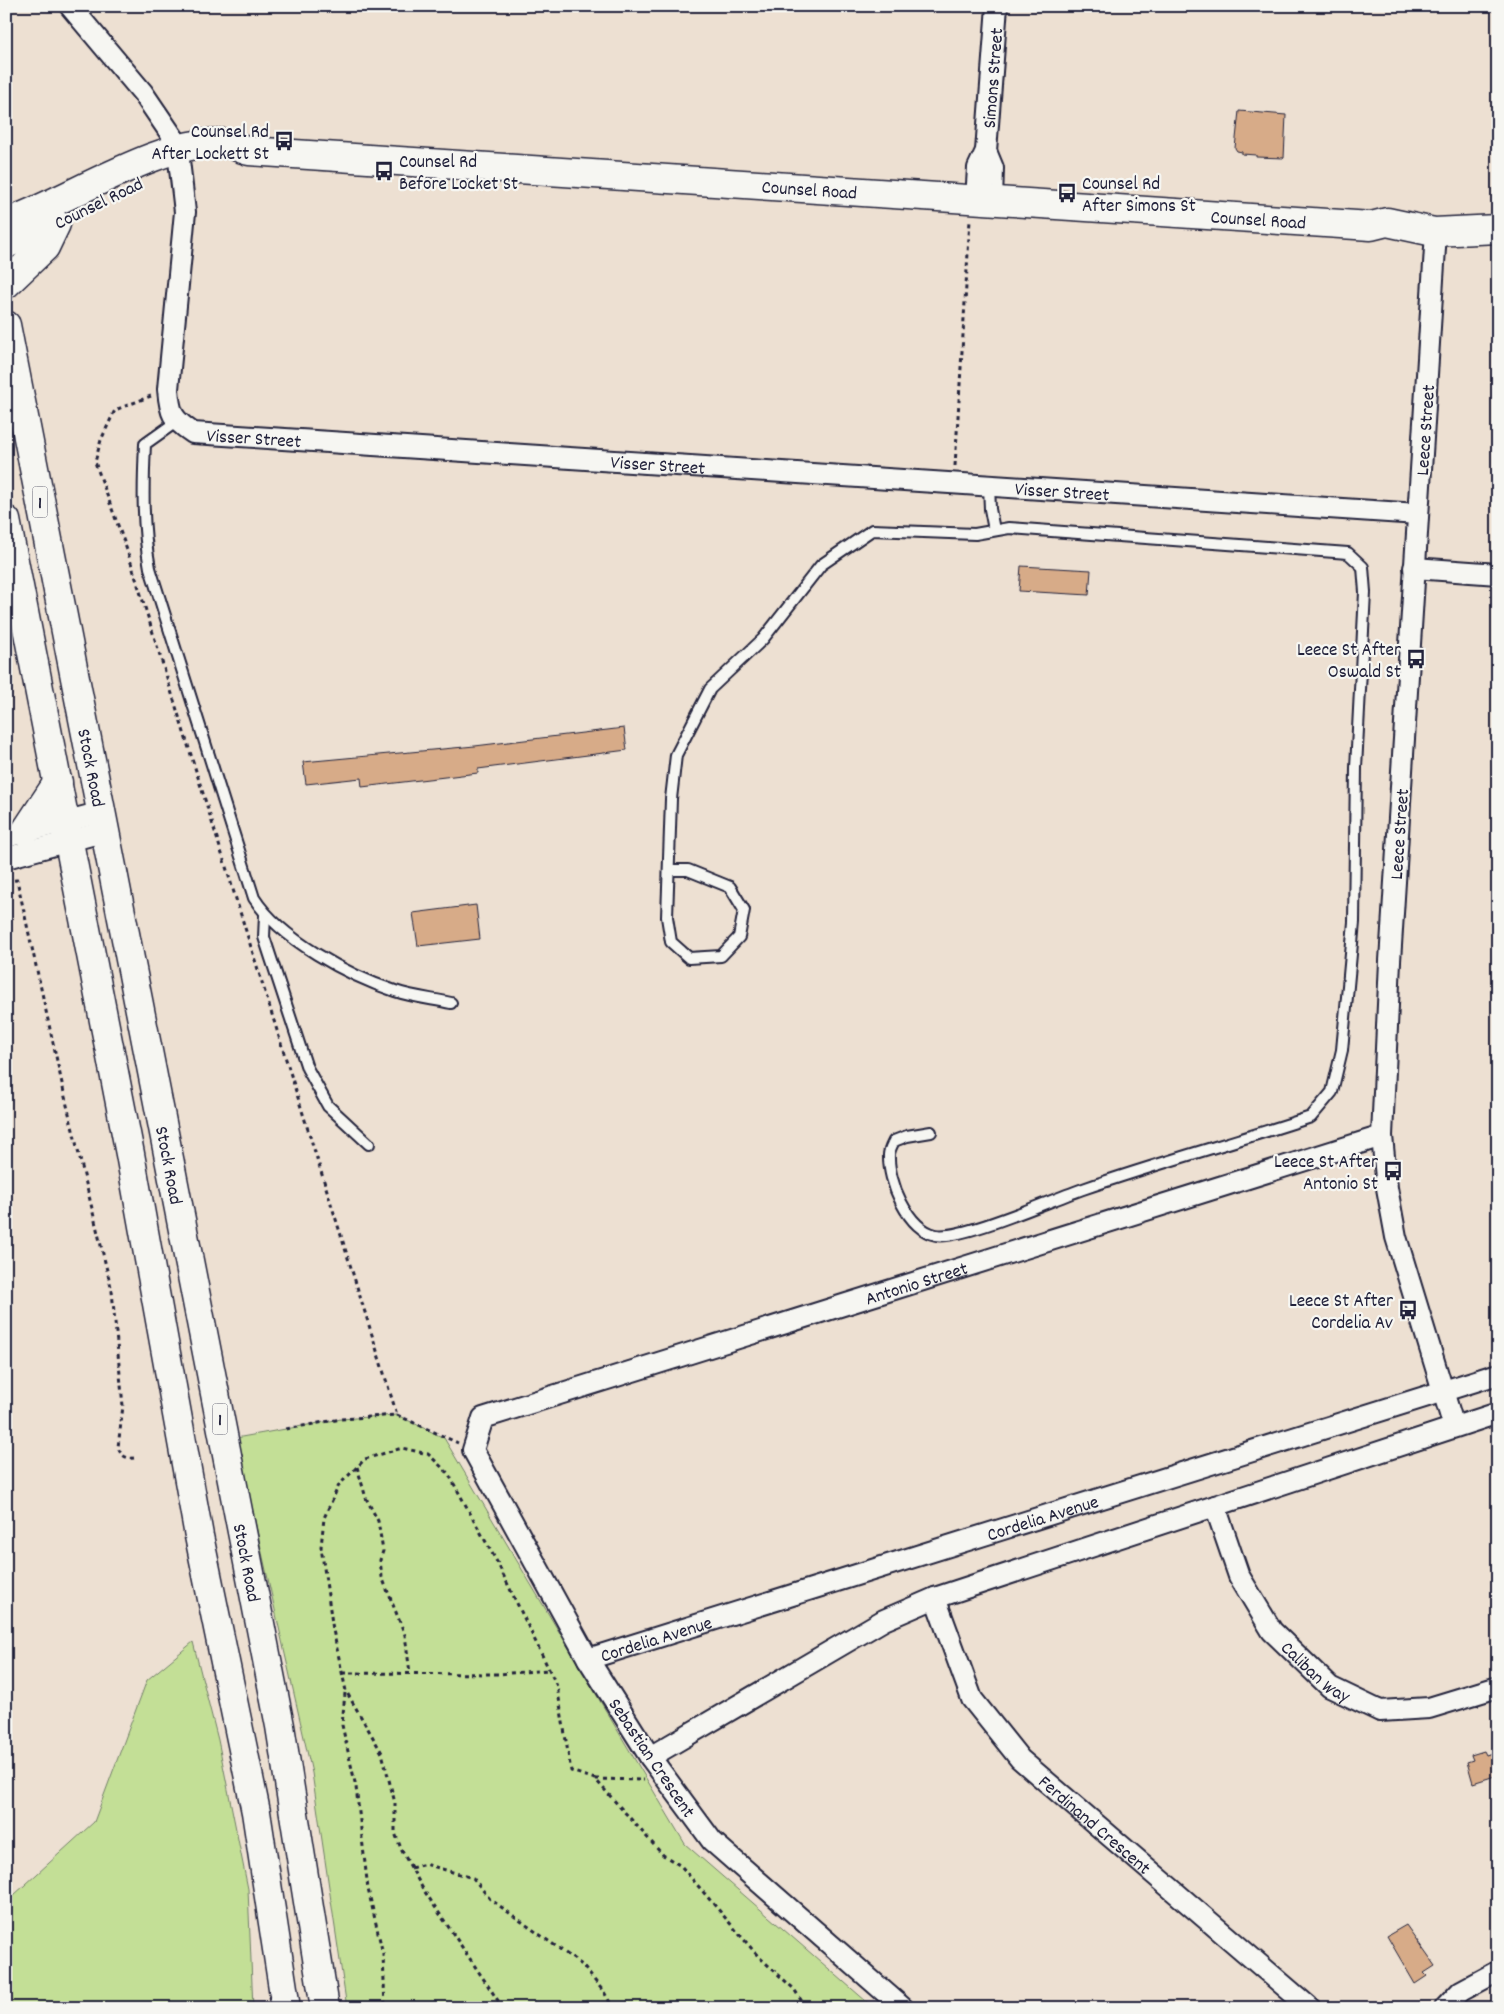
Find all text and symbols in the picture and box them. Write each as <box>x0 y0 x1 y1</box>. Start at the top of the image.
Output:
street label: Simons Street <box>978 27 1012 130</box>
place label: Counsel Rd After Lockett St <box>151 120 269 169</box>
bus stop icon: Counsel Rd After Lockett St <box>273 130 295 152</box>
place label: Counsel Rd Before Locket St <box>399 150 518 199</box>
bus stop icon: Counsel Rd Before Locket St <box>373 160 395 182</box>
street label: Counsel Road <box>51 172 148 238</box>
place label: Counsel Rd After Simons St <box>1082 172 1196 221</box>
street label: Counsel Road <box>761 175 858 209</box>
bus stop icon: Counsel Rd After Simons St <box>1056 182 1078 204</box>
street label: Counsel Road <box>1210 205 1307 239</box>
street label: Leece Street <box>1411 384 1444 477</box>
street label: Visser Street <box>206 424 302 457</box>
street label: Visser Street <box>610 451 706 484</box>
street label: Visser Street <box>1014 477 1110 511</box>
road number: 1 <box>32 487 48 518</box>
place label: Leece St After Oswald St <box>1297 638 1401 687</box>
bus stop icon: Leece St After Oswald St <box>1405 648 1427 670</box>
street label: Stock Road <box>68 727 110 810</box>
street label: Leece Street <box>1385 788 1418 881</box>
street label: Stock Road <box>146 1124 188 1207</box>
place label: Leece St After Antonio St <box>1274 1150 1378 1199</box>
bus stop icon: Leece St After Antonio St <box>1382 1160 1404 1182</box>
street label: Antonio Street <box>862 1257 972 1314</box>
place label: Leece St After Cordelia Av <box>1289 1289 1393 1338</box>
bus stop icon: Leece St After Cordelia Av <box>1397 1299 1419 1321</box>
road number: 1 <box>212 1404 228 1435</box>
street label: Cordelia Avenue <box>984 1490 1102 1550</box>
street label: Stock Road <box>224 1522 265 1605</box>
street label: Cordelia Avenue <box>598 1611 716 1671</box>
street label: Caliban Way <box>1273 1636 1354 1712</box>
street label: Sebastian Crescent <box>600 1694 700 1824</box>
street label: Ferdinand Crescent <box>1031 1770 1155 1883</box>

